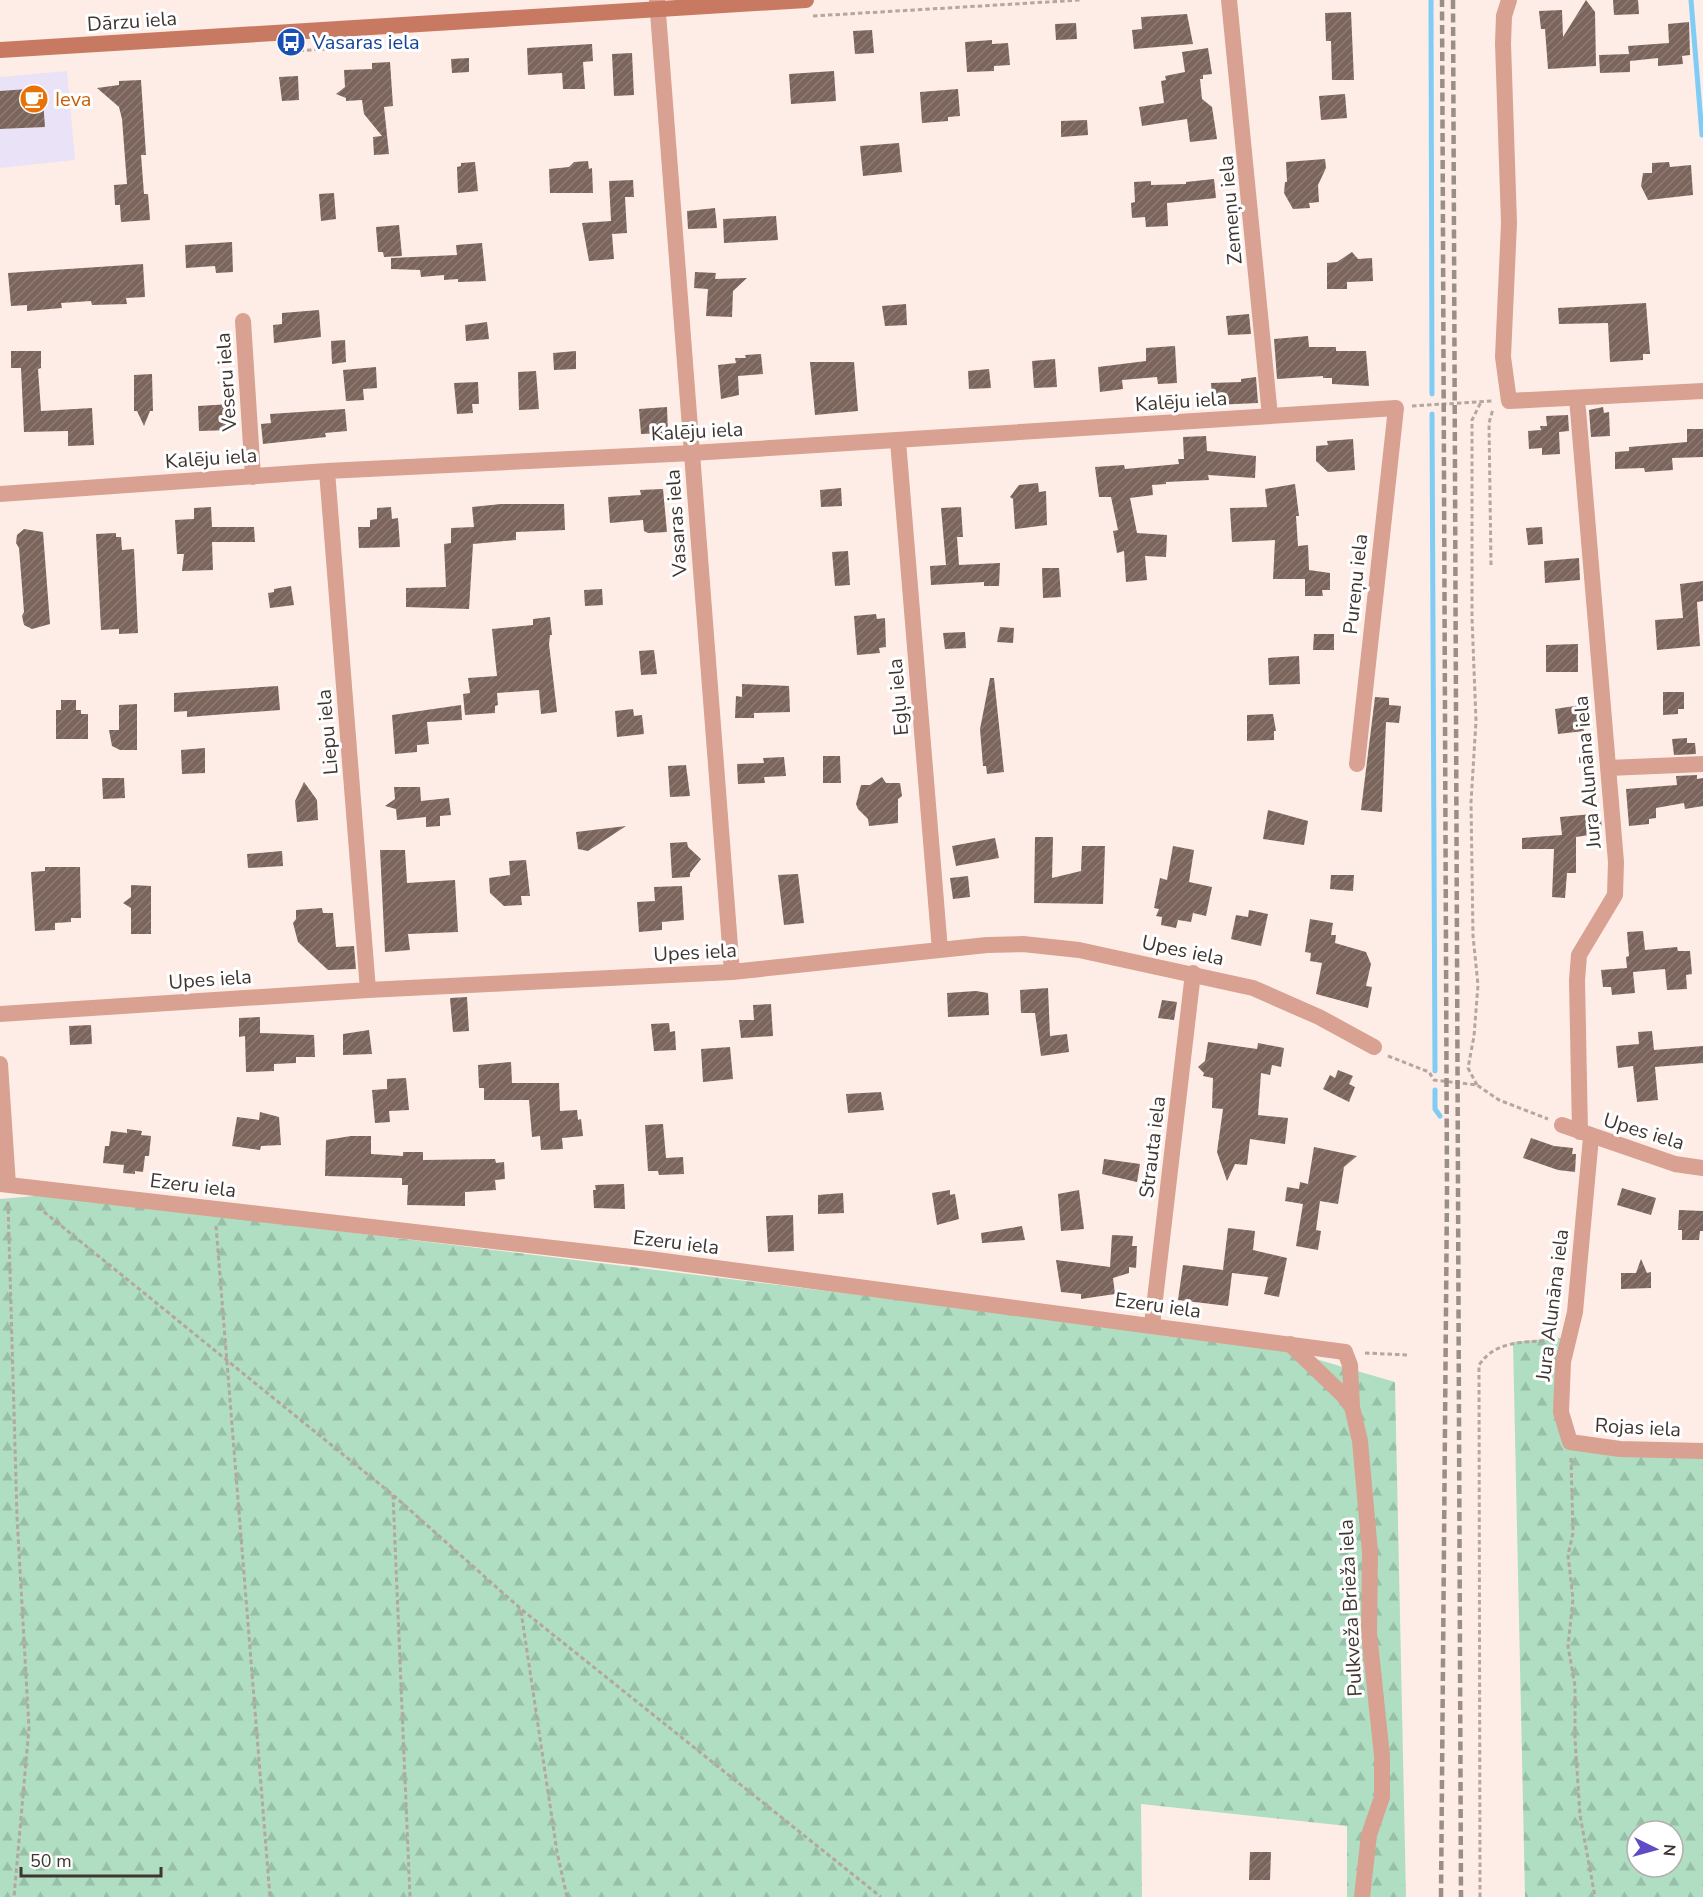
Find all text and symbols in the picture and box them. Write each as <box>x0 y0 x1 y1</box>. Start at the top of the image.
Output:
street label: Dārzu iela <box>86 5 178 38</box>
bus stop icon: Vasaras iela <box>275 26 307 58</box>
place label: Vasaras iela <box>311 29 420 56</box>
cafe icon: Ieva <box>18 83 50 115</box>
place label: Ieva <box>55 86 91 113</box>
street label: Zemeņu iela <box>1212 154 1249 266</box>
street label: Veseru iela <box>210 332 243 433</box>
street label: Kalēju iela <box>1134 385 1228 418</box>
street label: Kalēju iela <box>650 416 744 447</box>
street label: Kalēju iela <box>164 442 258 475</box>
street label: Vasaras iela <box>659 468 694 579</box>
street label: Pureņu iela <box>1337 532 1374 636</box>
street label: Egļu iela <box>882 657 915 737</box>
street label: Liepu iela <box>310 688 345 776</box>
street label: Jura Alunāna iela <box>1567 695 1608 850</box>
street label: Upes iela <box>1139 929 1227 972</box>
street label: Upes iela <box>653 937 737 968</box>
street label: Upes iela <box>167 963 253 996</box>
street label: Strauta iela <box>1133 1094 1172 1200</box>
street label: Upes iela <box>1600 1106 1688 1157</box>
street label: Ezeru iela <box>148 1167 238 1204</box>
street label: Ezeru iela <box>631 1224 721 1261</box>
street label: Jura Alunāna iela <box>1530 1227 1575 1384</box>
street label: Ezeru iela <box>1113 1286 1203 1325</box>
street label: Rojas iela <box>1594 1412 1682 1443</box>
street label: Pulkveža Brieža iela <box>1332 1519 1369 1697</box>
north arrow <box>1625 1819 1685 1879</box>
scale bar <box>21 1840 160 1878</box>
text: N <box>1657 1843 1680 1857</box>
text: 50 m <box>30 1849 72 1873</box>

